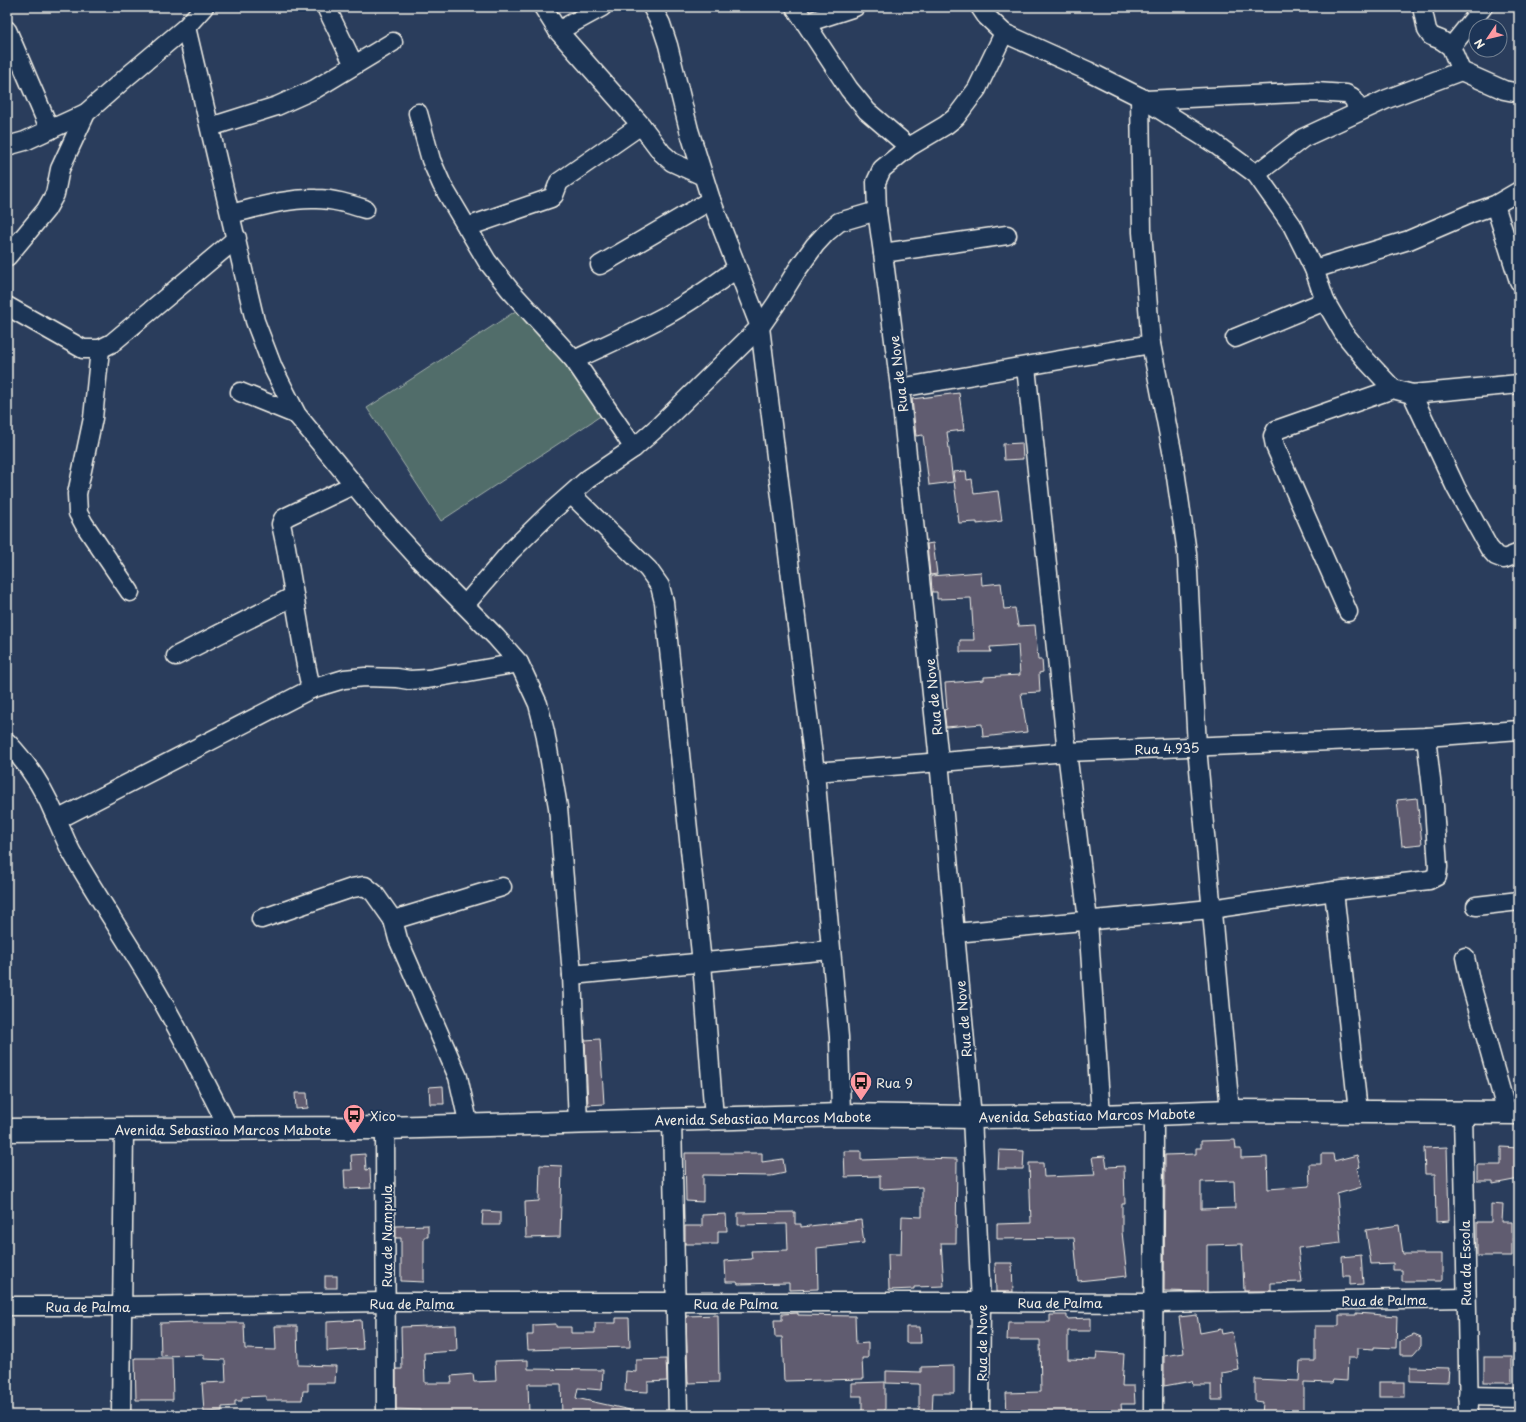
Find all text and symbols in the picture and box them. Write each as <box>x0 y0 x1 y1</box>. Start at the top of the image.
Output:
north arrow <box>1468 18 1508 58</box>
text: N <box>1470 35 1489 52</box>
street label: Rua de Nove <box>884 334 912 413</box>
street label: Rua de Nove <box>919 657 946 736</box>
street label: Rua 4.935 <box>1134 737 1200 759</box>
street label: Rua de Nove <box>950 980 976 1058</box>
bus stop icon: Rua 9 <box>848 1069 874 1102</box>
place label: Rua 9 <box>876 1073 913 1092</box>
bus stop icon: Xico <box>341 1102 367 1135</box>
street label: Avenida Sebastiao Marcos Mabote <box>979 1104 1196 1126</box>
place label: Xico <box>370 1106 396 1125</box>
street label: Avenida Sebastiao Marcos Mabote <box>655 1107 872 1129</box>
street label: Avenida Sebastiao Marcos Mabote <box>115 1120 331 1139</box>
street label: Rua de Nampula <box>377 1184 396 1288</box>
street label: Rua da Escola <box>1455 1219 1475 1306</box>
street label: Rua de Palma <box>1341 1290 1427 1310</box>
street label: Rua de Palma <box>1017 1293 1103 1312</box>
street label: Rua de Palma <box>369 1294 455 1313</box>
street label: Rua de Palma <box>693 1294 779 1313</box>
street label: Rua de Palma <box>45 1297 131 1316</box>
street label: Rua de Nove <box>972 1304 991 1381</box>

